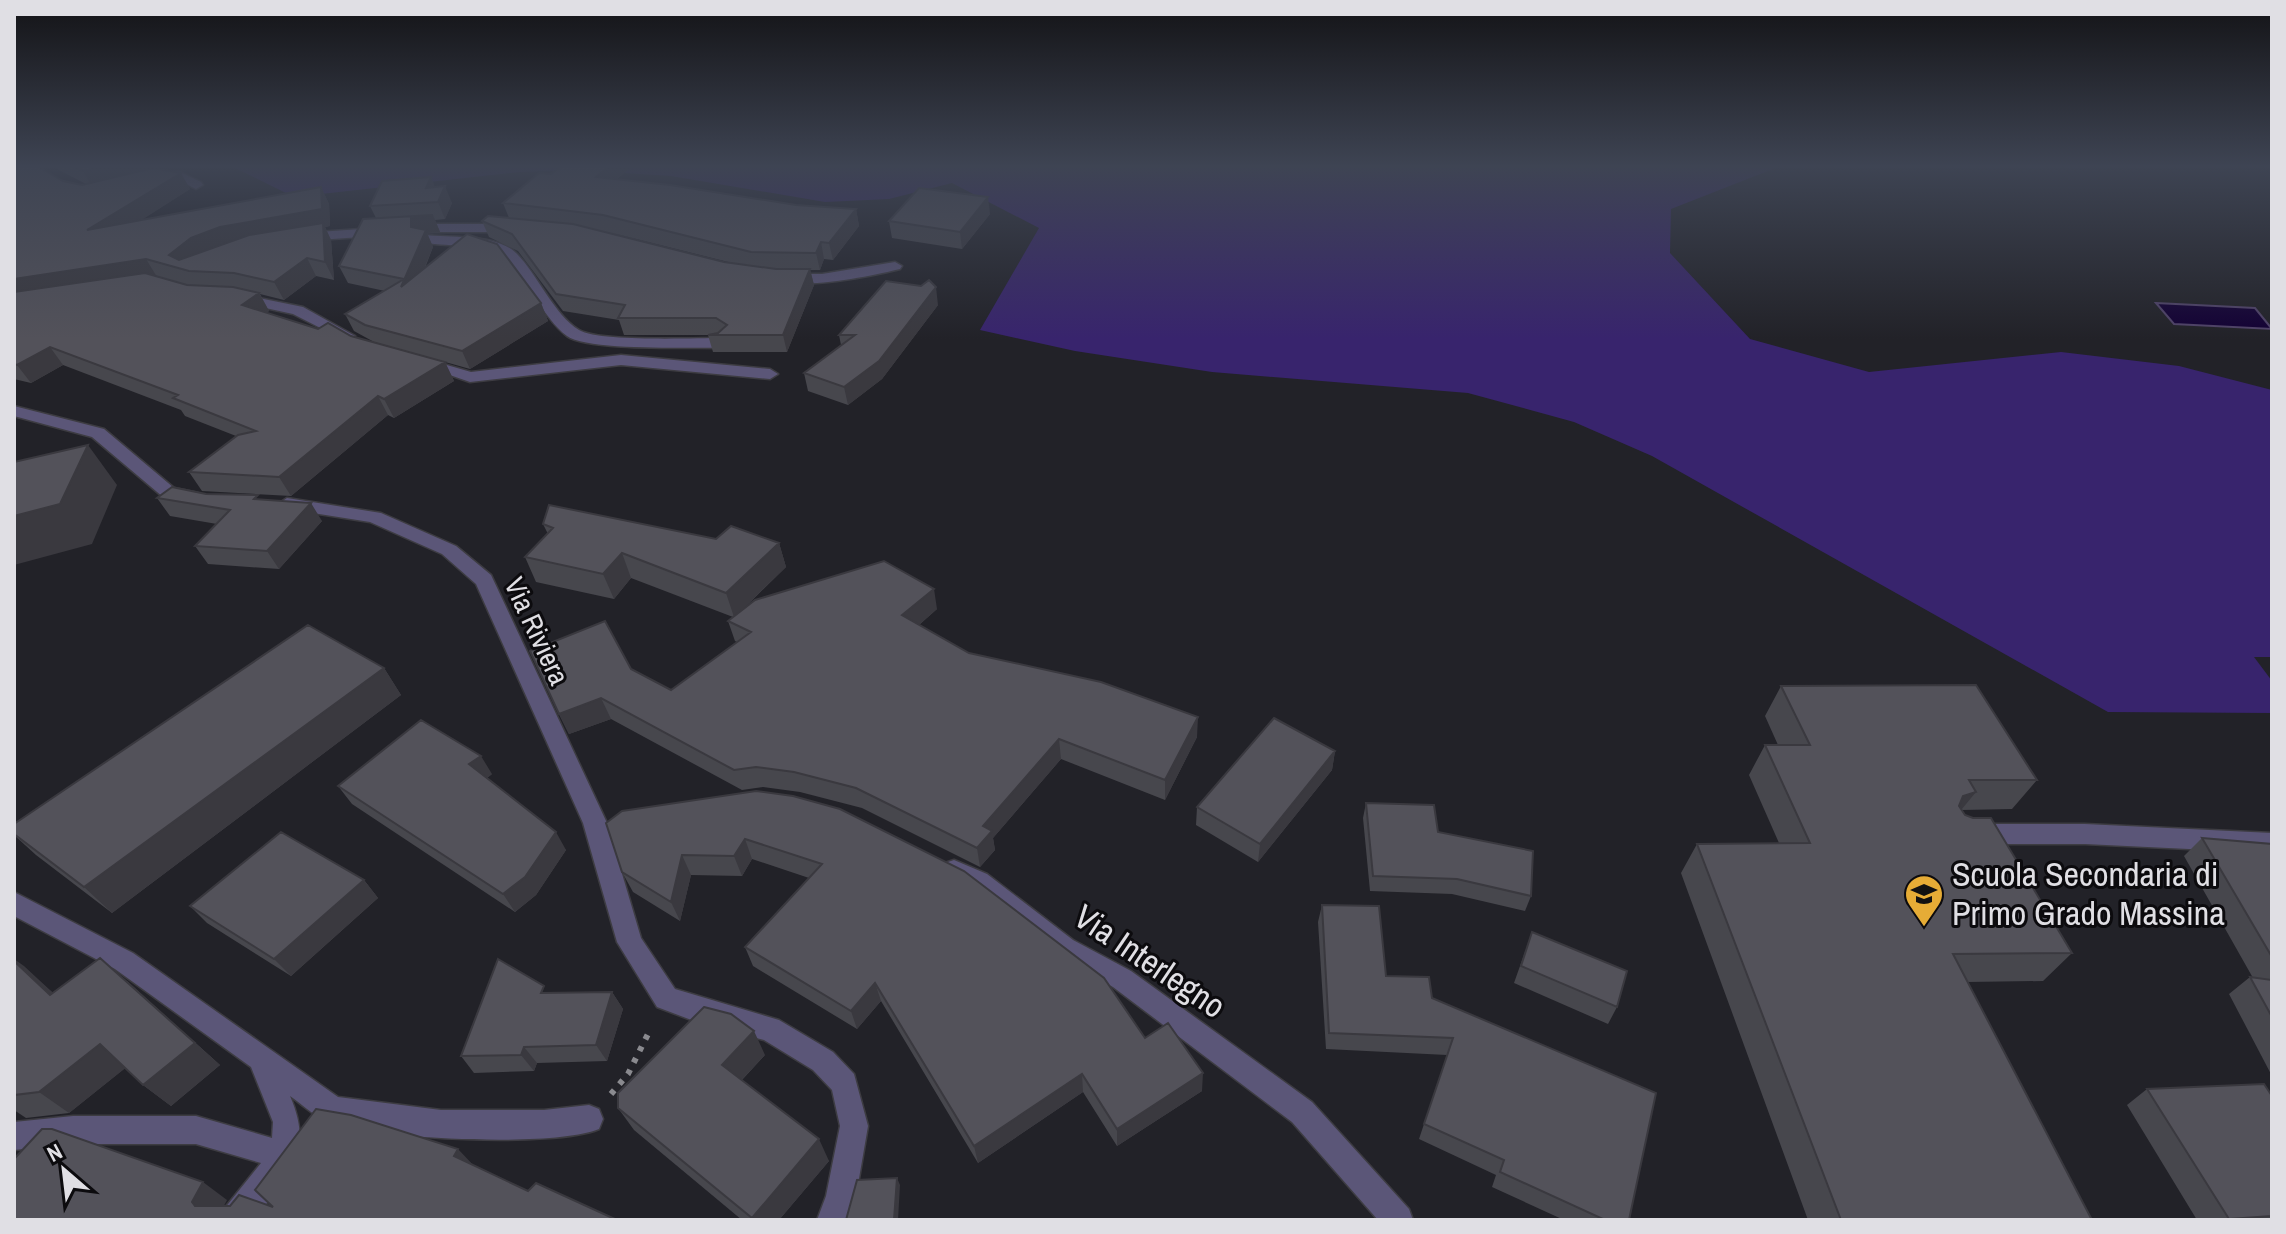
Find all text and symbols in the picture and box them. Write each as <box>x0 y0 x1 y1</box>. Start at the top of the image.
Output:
street label: Via Riviera <box>496 571 579 691</box>
place label: Scuola Secondaria di Primo Grado Massina <box>1952 851 2225 936</box>
school or university icon: Scuola Secondaria di Primo Grado Massina <box>1903 873 1945 928</box>
street label: Via Interlegno <box>1065 894 1235 1028</box>
north arrow <box>24 1130 104 1210</box>
text: N <box>42 1136 67 1169</box>

